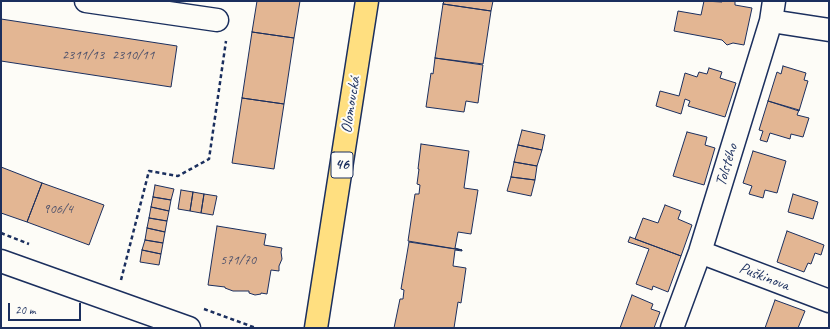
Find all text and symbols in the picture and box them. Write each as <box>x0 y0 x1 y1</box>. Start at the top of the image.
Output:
house number: 2311/13 <box>62 47 104 63</box>
house number: 2310/11 <box>112 47 154 63</box>
street label: Olomoucká <box>337 75 365 135</box>
street label: Tolstého <box>711 142 743 188</box>
road number: 46 <box>331 152 353 178</box>
house number: 906/4 <box>43 201 73 217</box>
house number: 571/70 <box>220 252 256 268</box>
street label: Puškinova <box>736 259 792 295</box>
scale bar <box>10 295 83 321</box>
text: 20 m <box>15 302 35 318</box>

